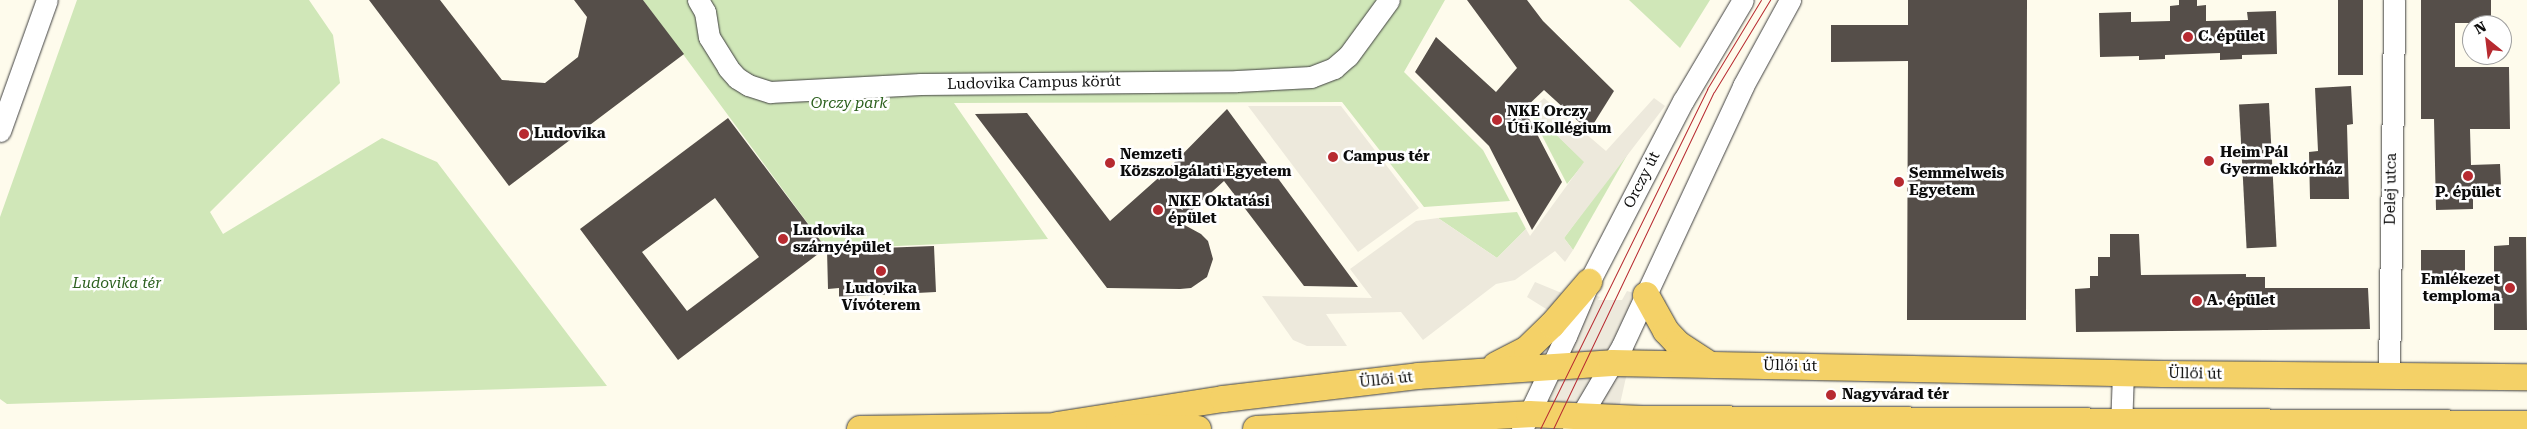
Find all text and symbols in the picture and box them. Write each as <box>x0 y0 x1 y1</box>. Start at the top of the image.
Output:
north arrow <box>2462 15 2512 65</box>
text: N <box>2472 18 2489 37</box>
place label: C. épület <box>2198 28 2265 46</box>
marker: C. épület <box>2182 31 2194 43</box>
street label: Ludovika Campus körút <box>947 72 1121 94</box>
park label: Orczy park <box>811 95 887 113</box>
place label: NKE Orczy Úti Kollégium <box>1507 102 1611 137</box>
marker: NKE Orczy Úti Kollégium <box>1491 114 1503 126</box>
place label: Ludovika <box>534 125 606 143</box>
marker: Ludovika <box>518 128 530 140</box>
place label: Heim Pál Gyermekkórház <box>2220 143 2342 178</box>
place label: Nemzeti Közszolgálati Egyetem <box>1120 145 1291 180</box>
place label: Campus tér <box>1343 148 1430 166</box>
street label: Orczy út <box>1620 149 1664 211</box>
marker: Campus tér <box>1327 151 1339 163</box>
street label: Delej utca <box>2381 153 2401 225</box>
marker: Heim Pál Gyermekkórház <box>2202 154 2216 168</box>
marker: Nemzeti Közszolgálati Egyetem <box>1104 157 1116 169</box>
place label: Semmelweis Egyetem <box>1909 164 2004 199</box>
marker: P. épület <box>2462 170 2474 182</box>
marker: Semmelweis Egyetem <box>1893 176 1905 188</box>
place label: P. épület <box>2435 184 2501 202</box>
place label: NKE Oktatási épület <box>1168 192 1270 227</box>
marker: NKE Oktatási épület <box>1152 204 1164 216</box>
place label: Ludovika szárnyépület <box>793 221 891 256</box>
marker: Ludovika szárnyépület <box>777 233 789 245</box>
marker: Ludovika Vívóterem <box>875 265 887 277</box>
place label: Emlékezet temploma <box>2421 270 2500 305</box>
park label: Ludovika tér <box>73 275 161 293</box>
place label: Ludovika Vívóterem <box>842 279 920 314</box>
marker: Emlékezet temploma <box>2504 282 2516 294</box>
place label: A. épület <box>2207 292 2275 310</box>
marker: A. épület <box>2191 295 2203 307</box>
street label: Üllői út <box>1763 357 1817 375</box>
street label: Üllői út <box>2168 365 2222 383</box>
street label: Üllői út <box>1358 368 1414 392</box>
place label: Nagyvárad tér <box>1842 386 1949 404</box>
marker: Nagyvárad tér <box>1824 388 1838 402</box>

